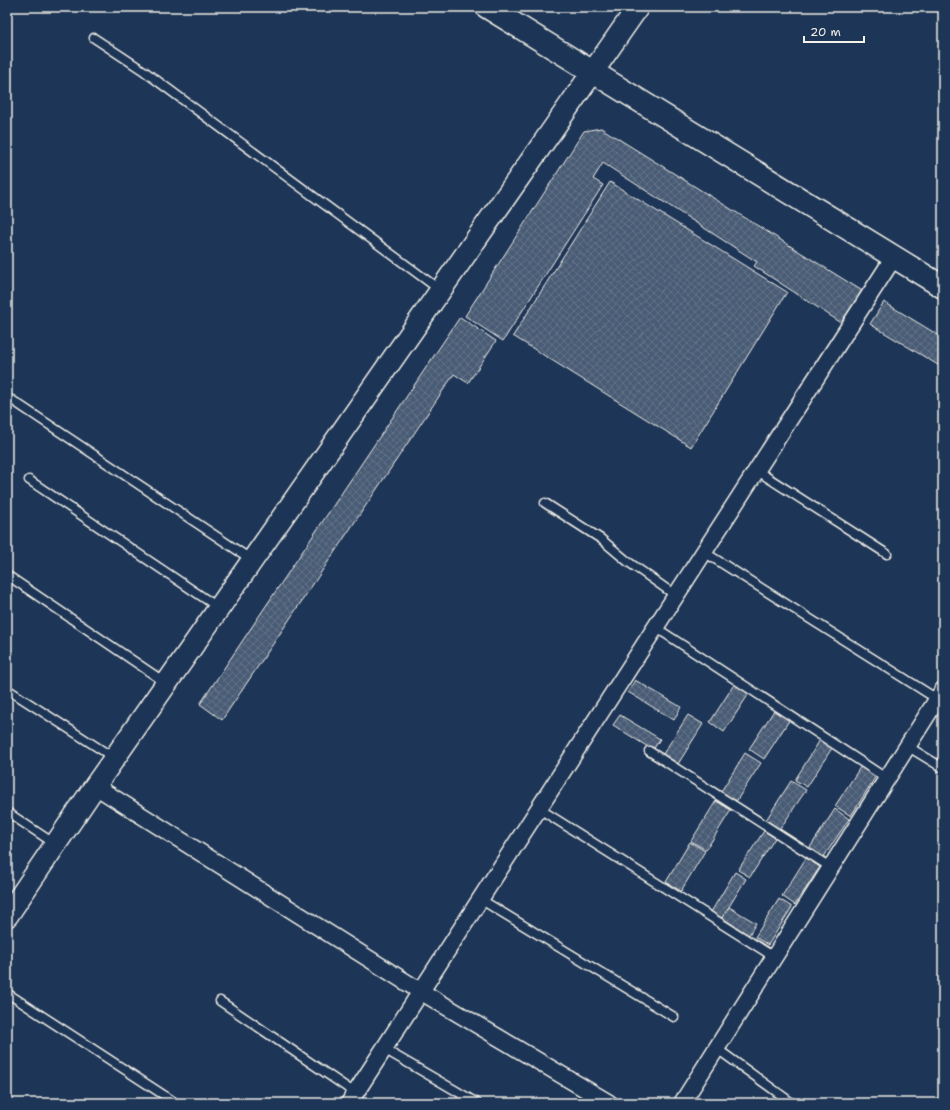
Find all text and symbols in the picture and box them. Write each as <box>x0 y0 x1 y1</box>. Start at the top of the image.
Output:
scale bar <box>804 18 864 44</box>
text: 20 m <box>810 24 841 40</box>

